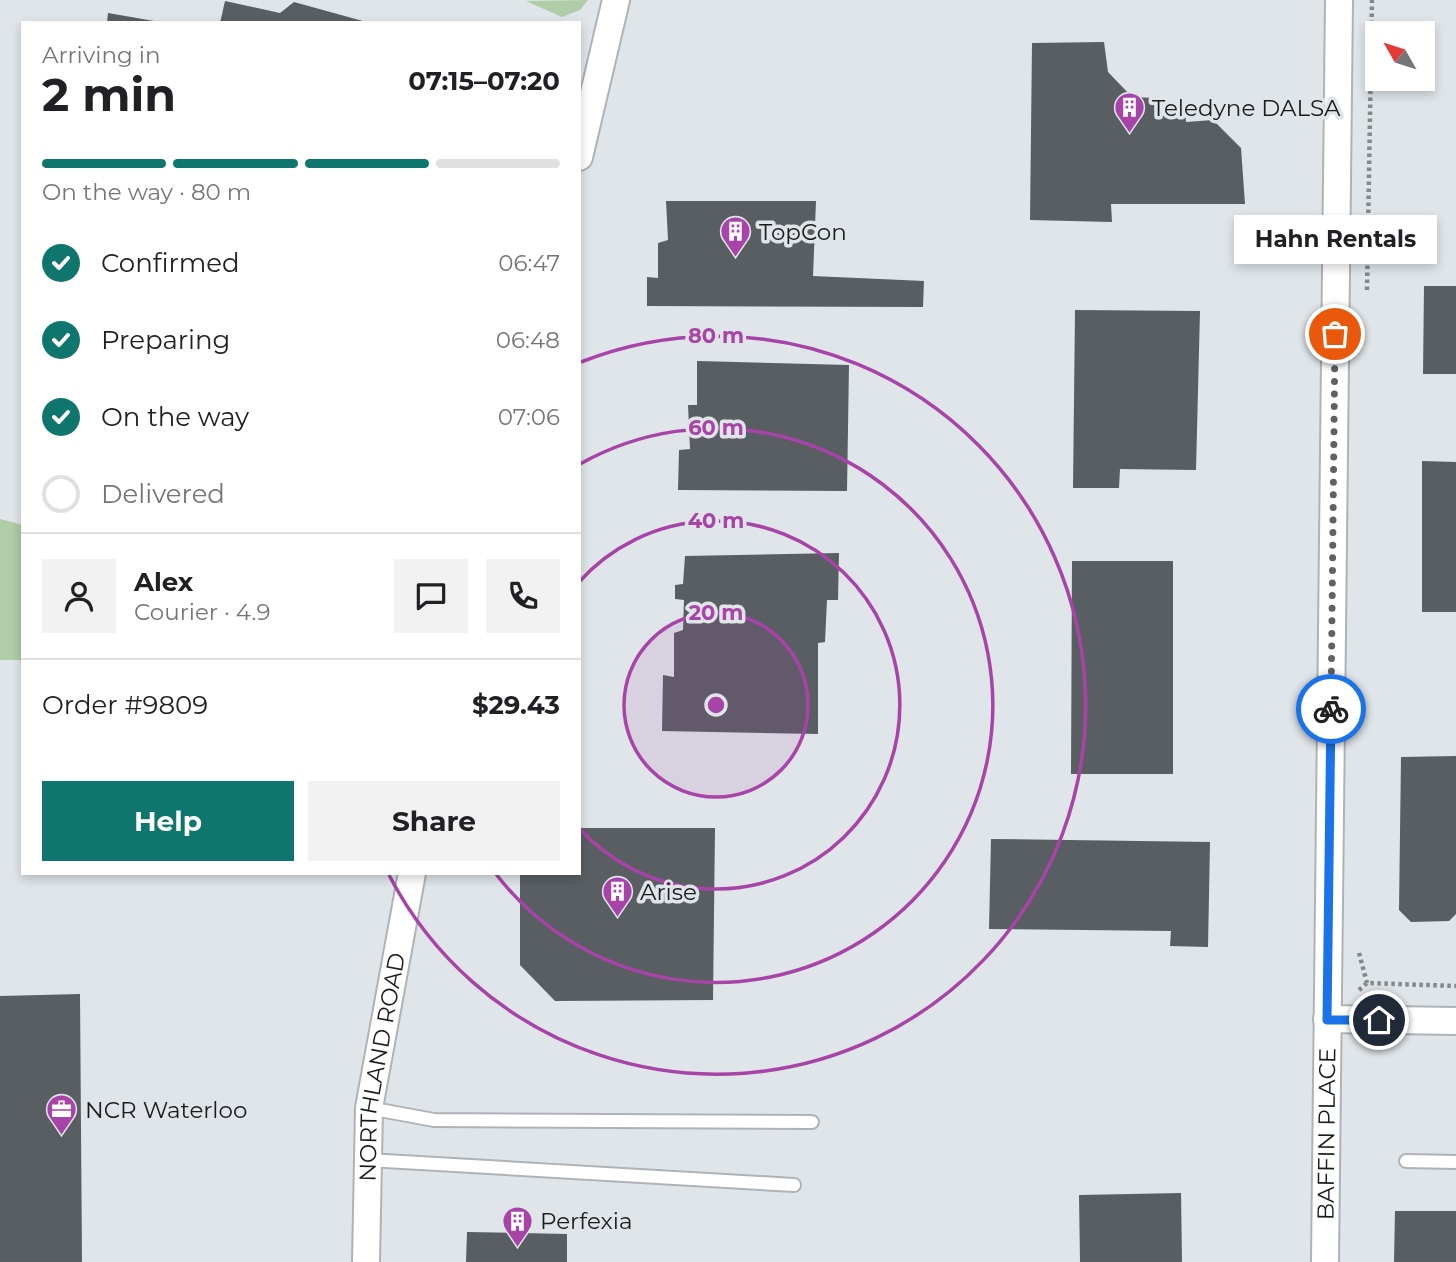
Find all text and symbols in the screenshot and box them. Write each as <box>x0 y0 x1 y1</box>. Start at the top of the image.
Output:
north arrow <box>1365 21 1435 91</box>
map controls <box>1365 21 1435 91</box>
text: Arriving in <box>42 41 161 69</box>
text: 07:15–07:20 <box>408 65 560 97</box>
text: 2 min <box>42 66 176 123</box>
building icon: Teledyne DALSA <box>1112 91 1146 135</box>
place label: Teledyne DALSA <box>1152 94 1341 122</box>
text: On the way · 80 m <box>42 178 251 206</box>
building icon: TopCon <box>719 215 753 259</box>
callout: Hahn Rentals <box>1234 215 1436 264</box>
place label: TopCon <box>759 218 847 246</box>
text: Hahn Rentals <box>1255 225 1416 253</box>
icon: check <box>42 244 80 282</box>
text: Confirmed <box>101 247 240 279</box>
text: 06:47 <box>498 249 560 277</box>
pin <box>1305 304 1365 364</box>
icon: bag <box>1316 315 1354 353</box>
icon: check <box>42 321 80 359</box>
text: 80 m <box>688 323 744 348</box>
text: Preparing <box>101 324 230 356</box>
text: 06:48 <box>496 326 560 354</box>
icon: check <box>42 398 80 436</box>
text: On the way <box>101 401 249 433</box>
text: 07:06 <box>498 403 560 431</box>
text: 60 m <box>688 415 744 440</box>
text: Delivered <box>101 478 225 510</box>
text: 40 m <box>688 508 744 533</box>
button: person <box>42 559 116 633</box>
button: chat <box>394 559 468 633</box>
button: phone <box>486 559 560 633</box>
text: Alex <box>134 566 193 598</box>
text: Courier · 4.9 <box>134 598 270 626</box>
text: 20 m <box>689 600 743 625</box>
courier <box>1296 674 1366 744</box>
text: Order #9809 <box>42 689 208 721</box>
text: $29.43 <box>472 689 560 721</box>
icon: bike <box>1312 690 1350 728</box>
centre of rings <box>704 693 728 717</box>
button: Help <box>42 781 294 861</box>
button: Share <box>308 781 560 861</box>
building icon: Arise <box>600 875 634 919</box>
place label: Arise <box>640 878 697 906</box>
street label: NORTHLAND ROAD <box>354 950 411 1182</box>
pin <box>1349 990 1409 1050</box>
icon: home <box>1360 1001 1398 1039</box>
street label: BAFFIN PLACE <box>1311 1048 1341 1220</box>
office icon: NCR Waterloo <box>45 1093 79 1137</box>
place label: NCR Waterloo <box>85 1096 247 1124</box>
building icon: Perfexia <box>500 1204 534 1248</box>
place label: Perfexia <box>540 1207 633 1235</box>

